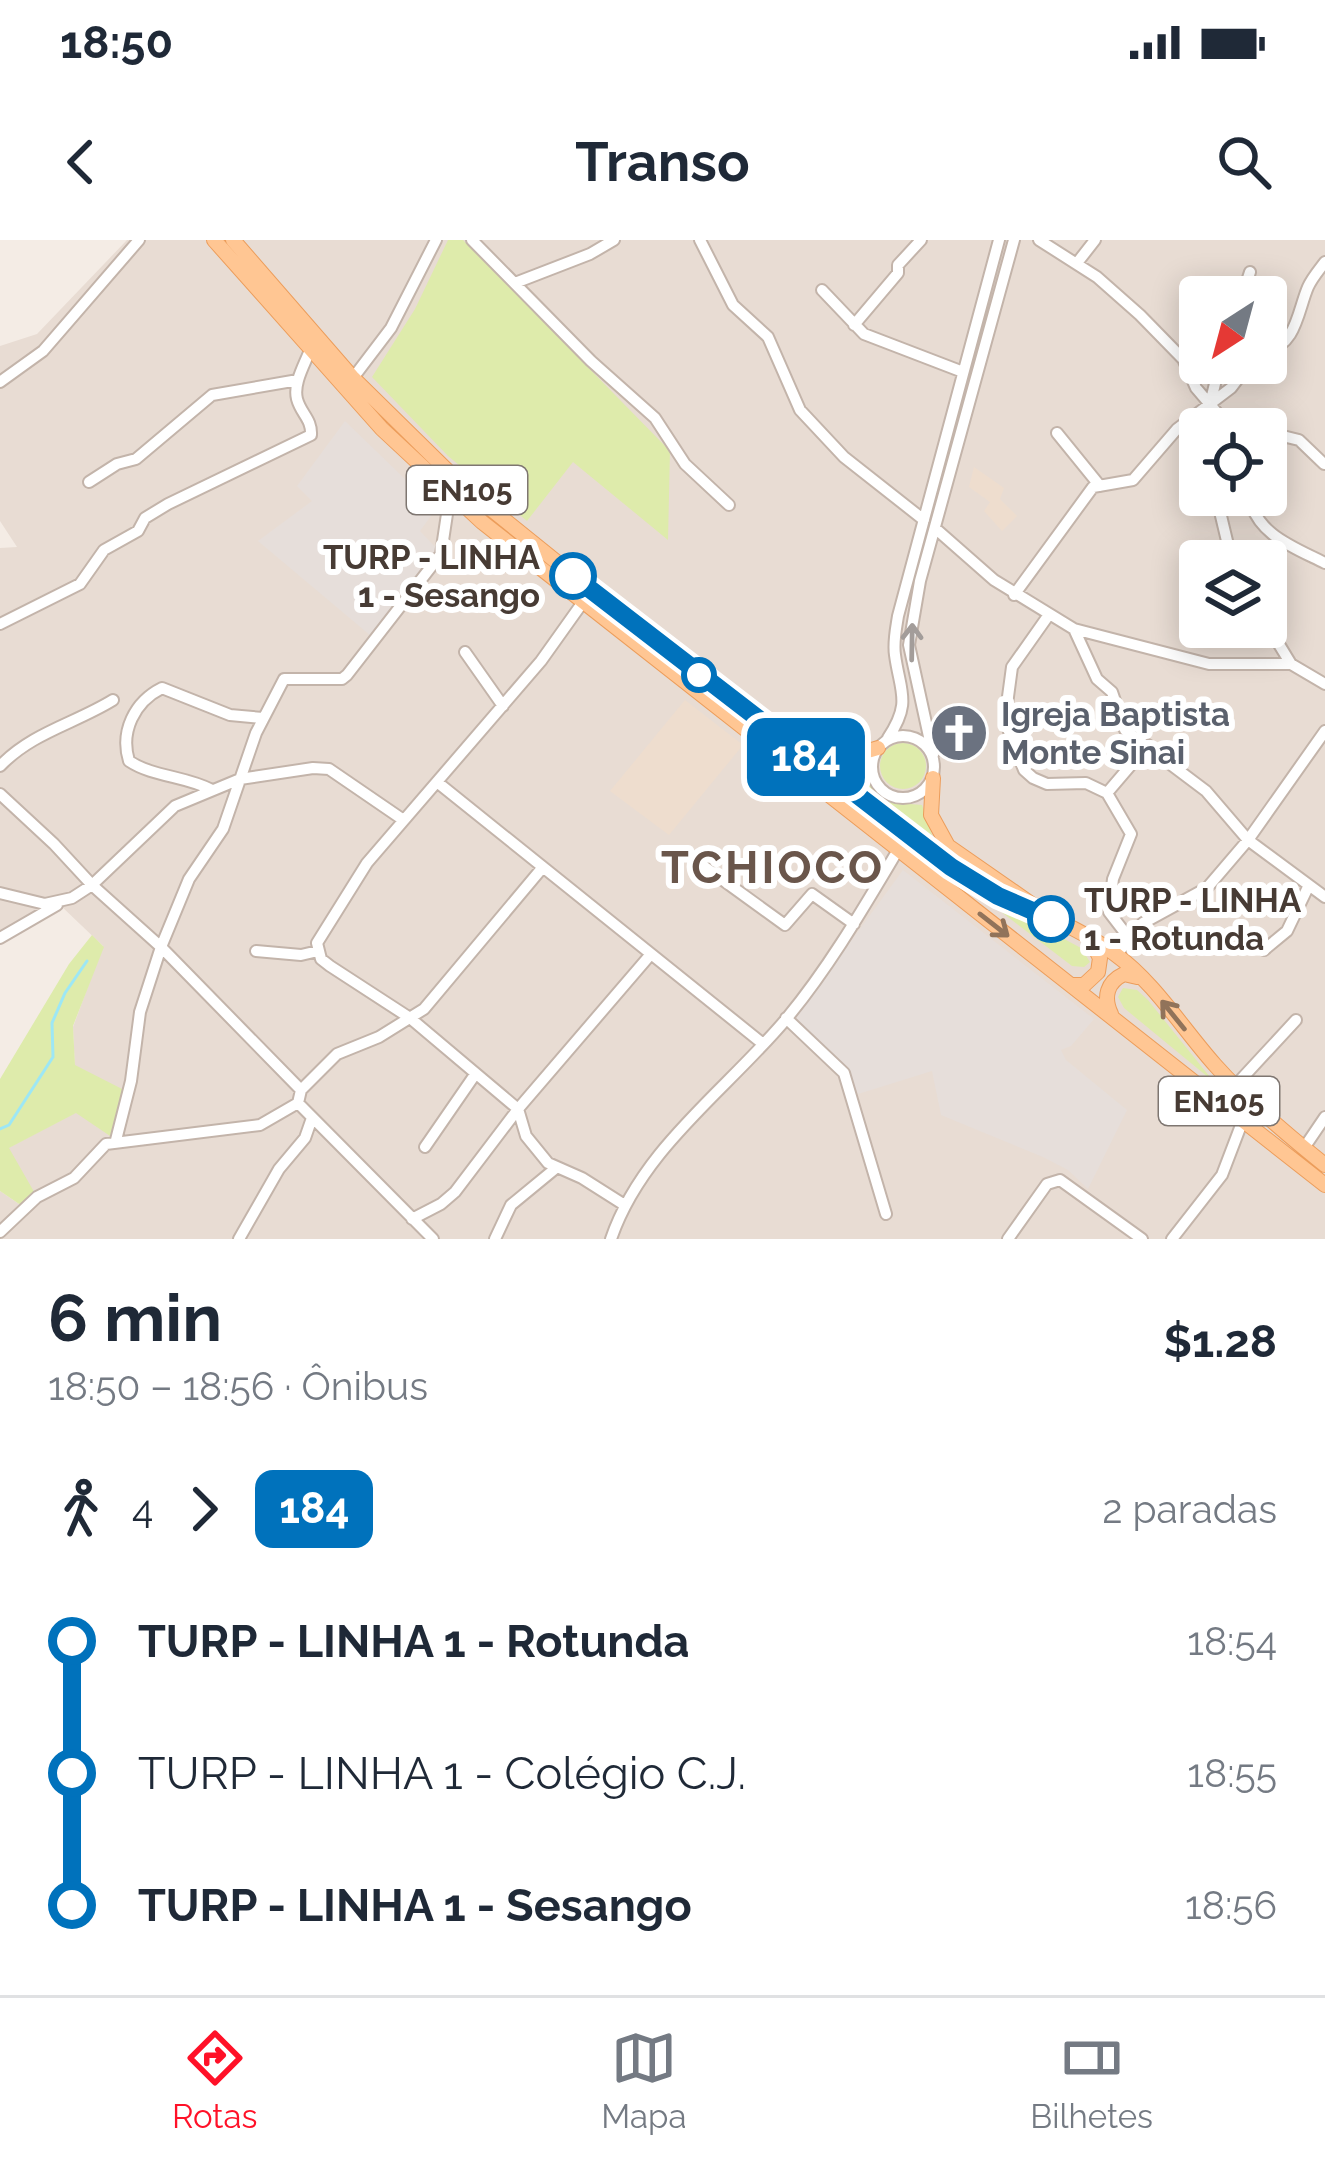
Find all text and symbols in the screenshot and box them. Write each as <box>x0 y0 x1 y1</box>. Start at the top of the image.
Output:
text: 18:50 <box>60 16 173 69</box>
icon: back <box>48 129 114 195</box>
icon: search <box>1211 129 1277 195</box>
text: Transo <box>575 130 750 194</box>
north arrow <box>1179 276 1287 384</box>
map controls <box>1179 276 1287 648</box>
button: locate <box>1179 408 1287 516</box>
road number: EN105 <box>407 466 527 514</box>
place label: TURP - LINHA 1 - Sesango <box>323 538 541 615</box>
button: layers <box>1179 540 1287 648</box>
marker: TURP - LINHA 1 - Sesango <box>551 554 595 598</box>
one-way arrow <box>901 623 924 662</box>
unlabelled marker <box>683 659 715 691</box>
place label: Igreja Baptista Monte Sinai <box>1001 695 1230 772</box>
church icon: Igreja Baptista Monte Sinai <box>928 702 990 764</box>
line badge: 184 <box>737 718 875 796</box>
text: 184 <box>771 732 841 781</box>
district label: TCHIOCO <box>661 841 885 894</box>
place label: TURP - LINHA 1 - Rotunda <box>1084 881 1302 958</box>
marker: TURP - LINHA 1 - Rotunda <box>1029 897 1073 941</box>
one-way arrow <box>977 911 1009 938</box>
one-way arrow <box>1160 1000 1188 1031</box>
road number: EN105 <box>1159 1077 1279 1125</box>
text: 6 min <box>48 1279 222 1356</box>
text: $1.28 <box>1164 1315 1277 1368</box>
text: 18:50 – 18:56 · Ônibus <box>48 1363 428 1409</box>
icon: walk <box>48 1476 114 1542</box>
icon: forward <box>171 1476 237 1542</box>
text: 184 <box>279 1484 349 1533</box>
text: 4 <box>132 1486 153 1532</box>
text: 2 paradas <box>1102 1486 1277 1532</box>
text: TURP - LINHA 1 - Rotunda <box>138 1615 689 1668</box>
text: 18:54 <box>1187 1618 1277 1664</box>
text: TURP - LINHA 1 - Colégio C.J. <box>138 1747 746 1800</box>
text: 18:55 <box>1187 1750 1277 1796</box>
text: TURP - LINHA 1 - Sesango <box>138 1879 692 1932</box>
text: 18:56 <box>1185 1882 1277 1928</box>
tab: Rotas <box>172 2025 257 2136</box>
tab: Mapa <box>601 2025 686 2136</box>
tab: Bilhetes <box>1030 2025 1153 2136</box>

